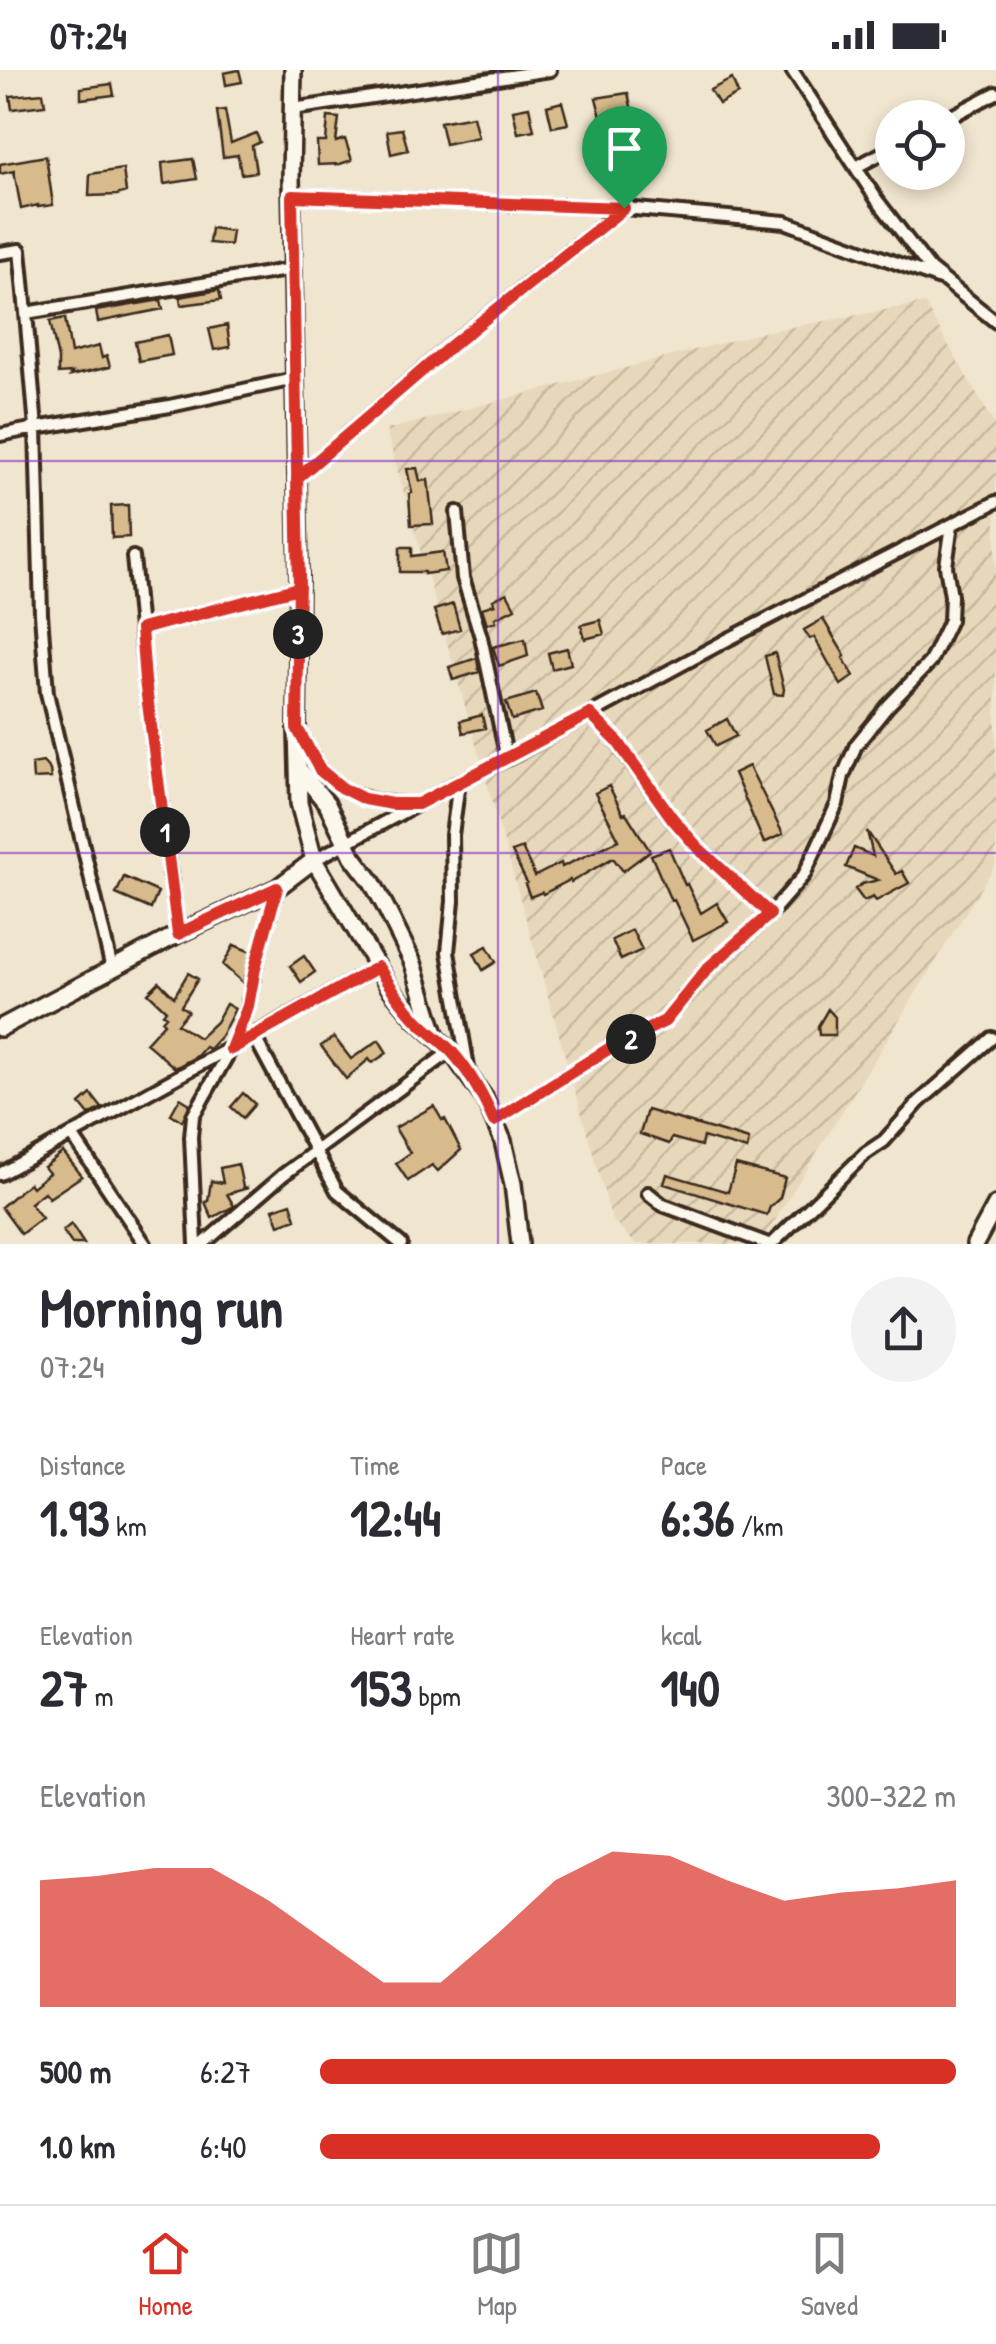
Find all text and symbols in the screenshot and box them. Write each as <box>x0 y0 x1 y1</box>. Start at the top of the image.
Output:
text: 07:24 <box>50 9 127 61</box>
map controls <box>875 100 965 190</box>
button: locate <box>875 100 965 190</box>
pin <box>582 106 667 209</box>
icon: arrive <box>597 121 652 176</box>
pin: 3 <box>273 609 323 659</box>
text: 3 <box>292 615 304 653</box>
pin: 1 <box>140 807 190 857</box>
text: 1 <box>160 813 170 851</box>
pin: 2 <box>606 1014 656 1064</box>
text: 2 <box>624 1020 638 1058</box>
text: Morning run <box>40 1270 283 1344</box>
button: share <box>851 1277 956 1382</box>
text: 07:24 <box>40 1345 105 1388</box>
text: Distance <box>40 1446 126 1484</box>
text: Time <box>350 1446 400 1484</box>
text: Pace <box>661 1446 707 1484</box>
text: 1.93 <box>40 1484 110 1552</box>
text: 12:44 <box>350 1484 441 1552</box>
text: 6:36 <box>661 1484 735 1552</box>
text: km <box>110 1507 147 1545</box>
text: /km <box>735 1507 784 1545</box>
text: Elevation <box>40 1616 133 1654</box>
text: Heart rate <box>350 1616 455 1654</box>
text: kcal <box>661 1616 702 1654</box>
text: 27 <box>40 1654 88 1722</box>
text: 153 <box>350 1654 412 1722</box>
text: 140 <box>661 1654 720 1722</box>
text: m <box>88 1677 114 1715</box>
text: bpm <box>412 1677 461 1715</box>
text: Elevation <box>40 1774 146 1817</box>
text: 300–322 m <box>826 1774 956 1817</box>
text: 500 m <box>40 2050 111 2093</box>
text: 6:27 <box>200 2050 251 2093</box>
text: 1.0 km <box>40 2125 115 2168</box>
text: 6:40 <box>200 2125 247 2168</box>
tab: Home <box>138 2226 193 2324</box>
tab: Map <box>469 2226 524 2324</box>
tab: Saved <box>801 2226 858 2324</box>

